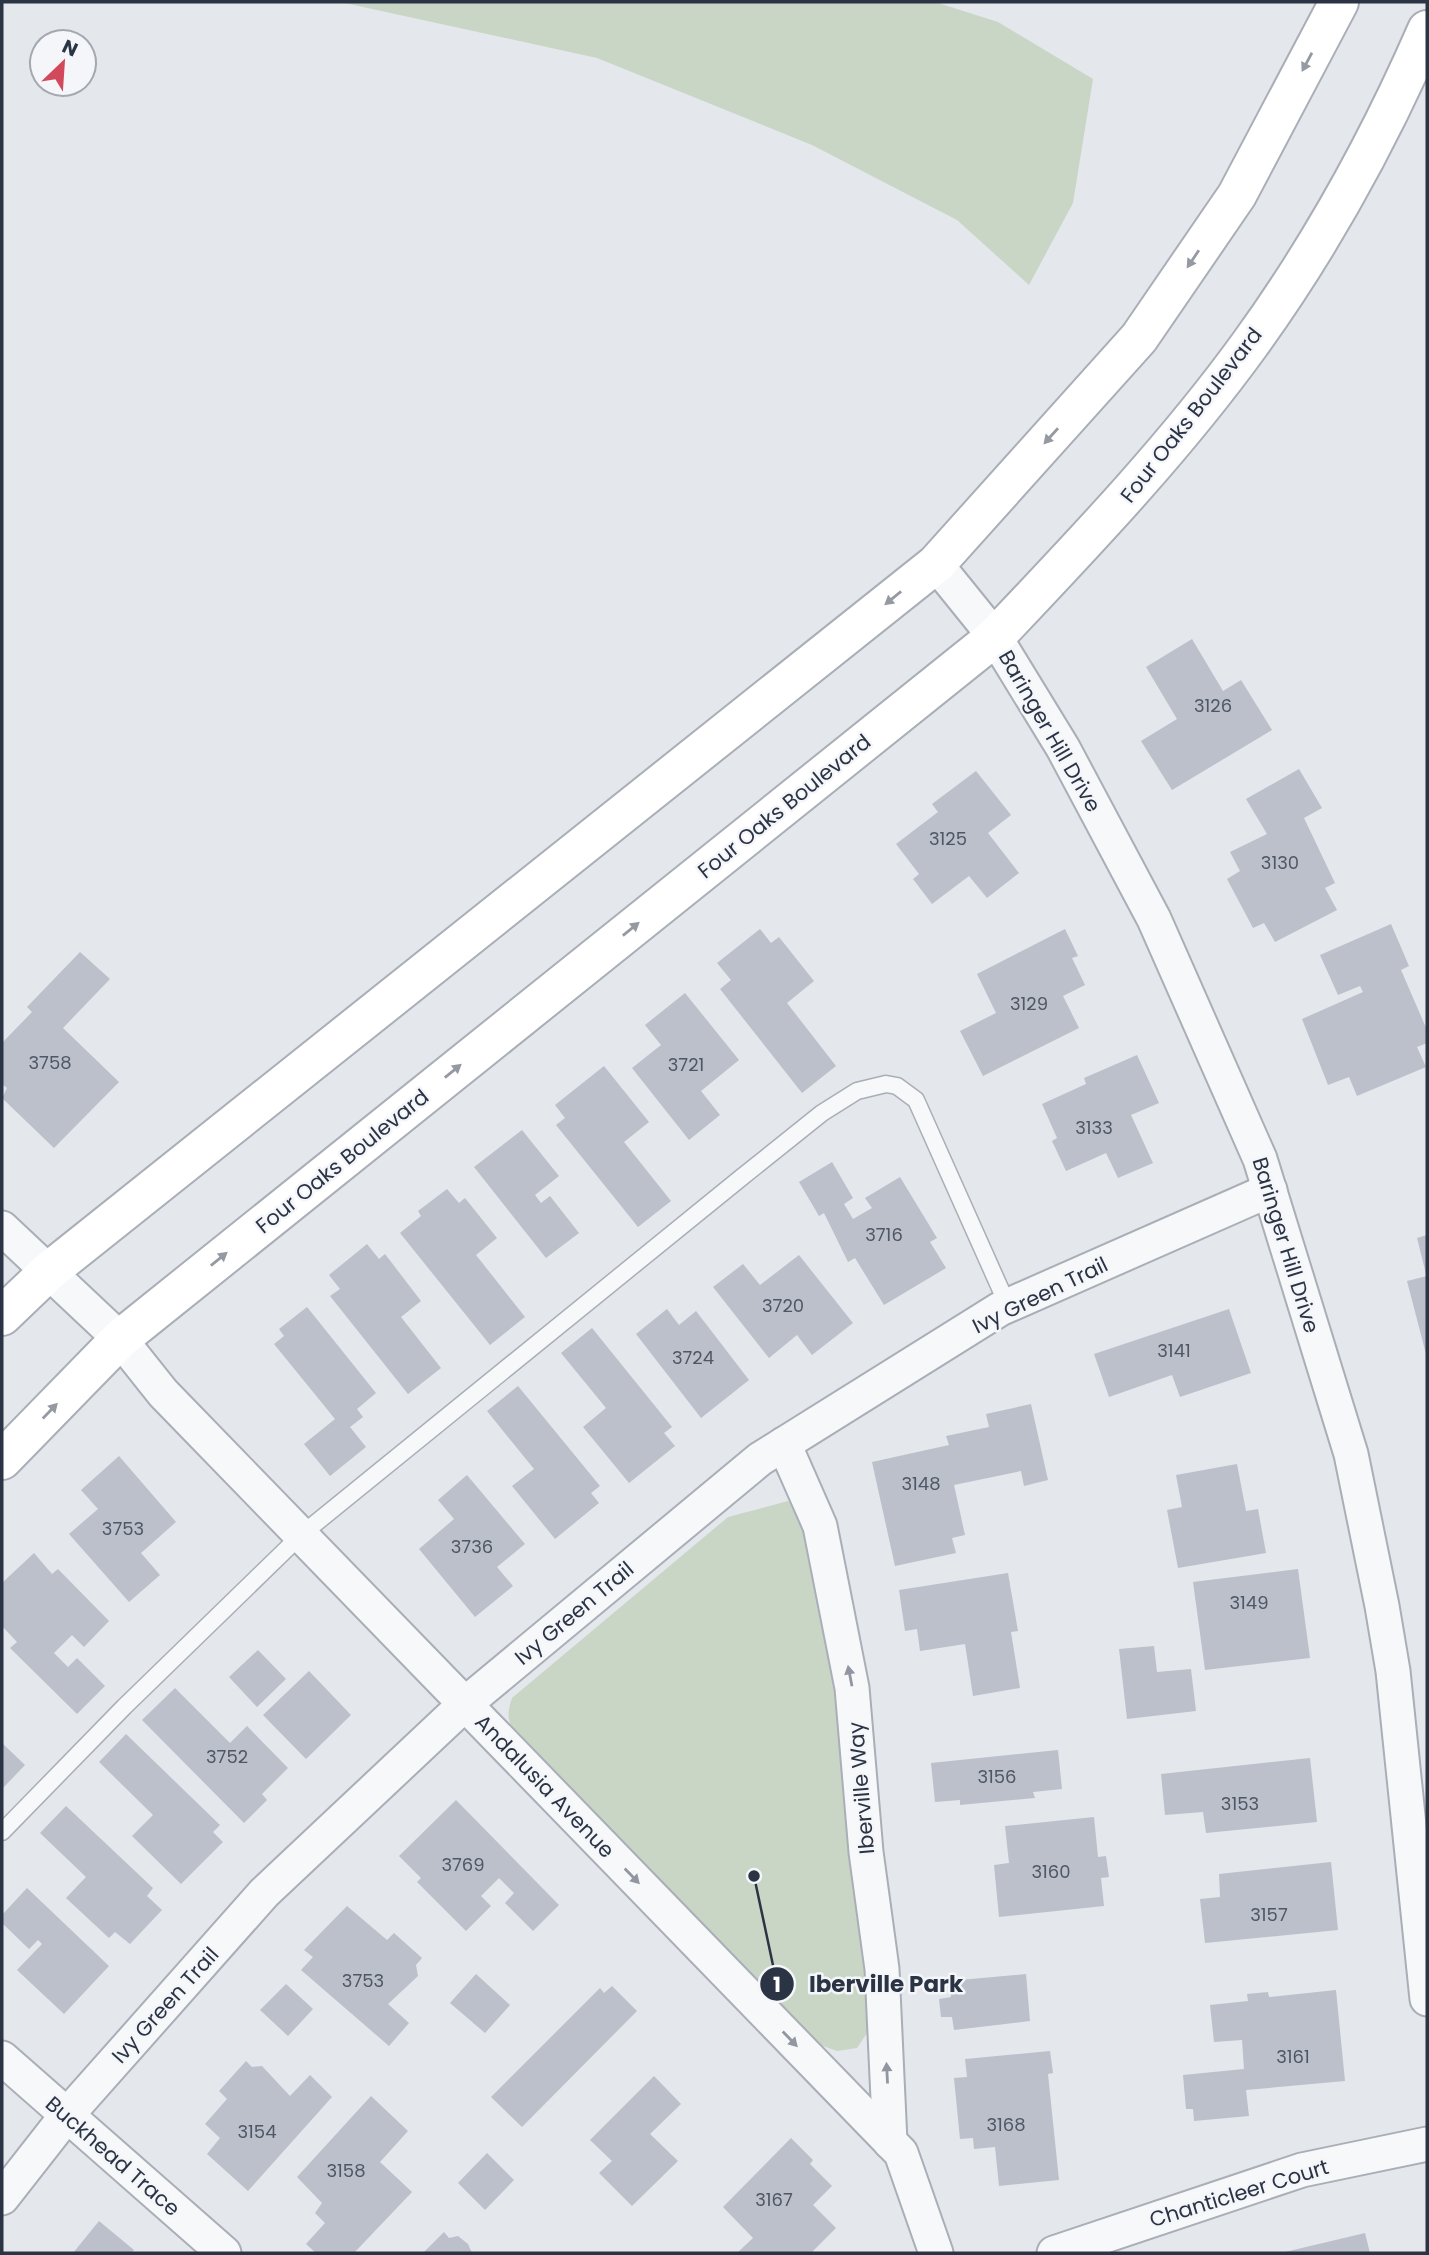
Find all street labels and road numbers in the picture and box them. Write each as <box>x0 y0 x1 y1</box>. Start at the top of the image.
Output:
street label: Four Oaks Boulevard <box>1113 321 1269 509</box>
street label: Baringer Hill Drive <box>992 645 1108 817</box>
street label: Four Oaks Boulevard <box>691 727 877 885</box>
street label: Four Oaks Boulevard <box>249 1082 435 1240</box>
street label: Baringer Hill Drive <box>1245 1154 1327 1336</box>
street label: Ivy Green Trail <box>967 1250 1113 1340</box>
street label: Ivy Green Trail <box>508 1555 640 1671</box>
street label: Andalusia Avenue <box>469 1708 621 1864</box>
street label: Iberville Way <box>841 1720 881 1855</box>
street label: Ivy Green Trail <box>105 1941 225 2069</box>
street label: Buckhead Trace <box>40 2089 186 2223</box>
street label: Chanticleer Court <box>1146 2152 1332 2234</box>

